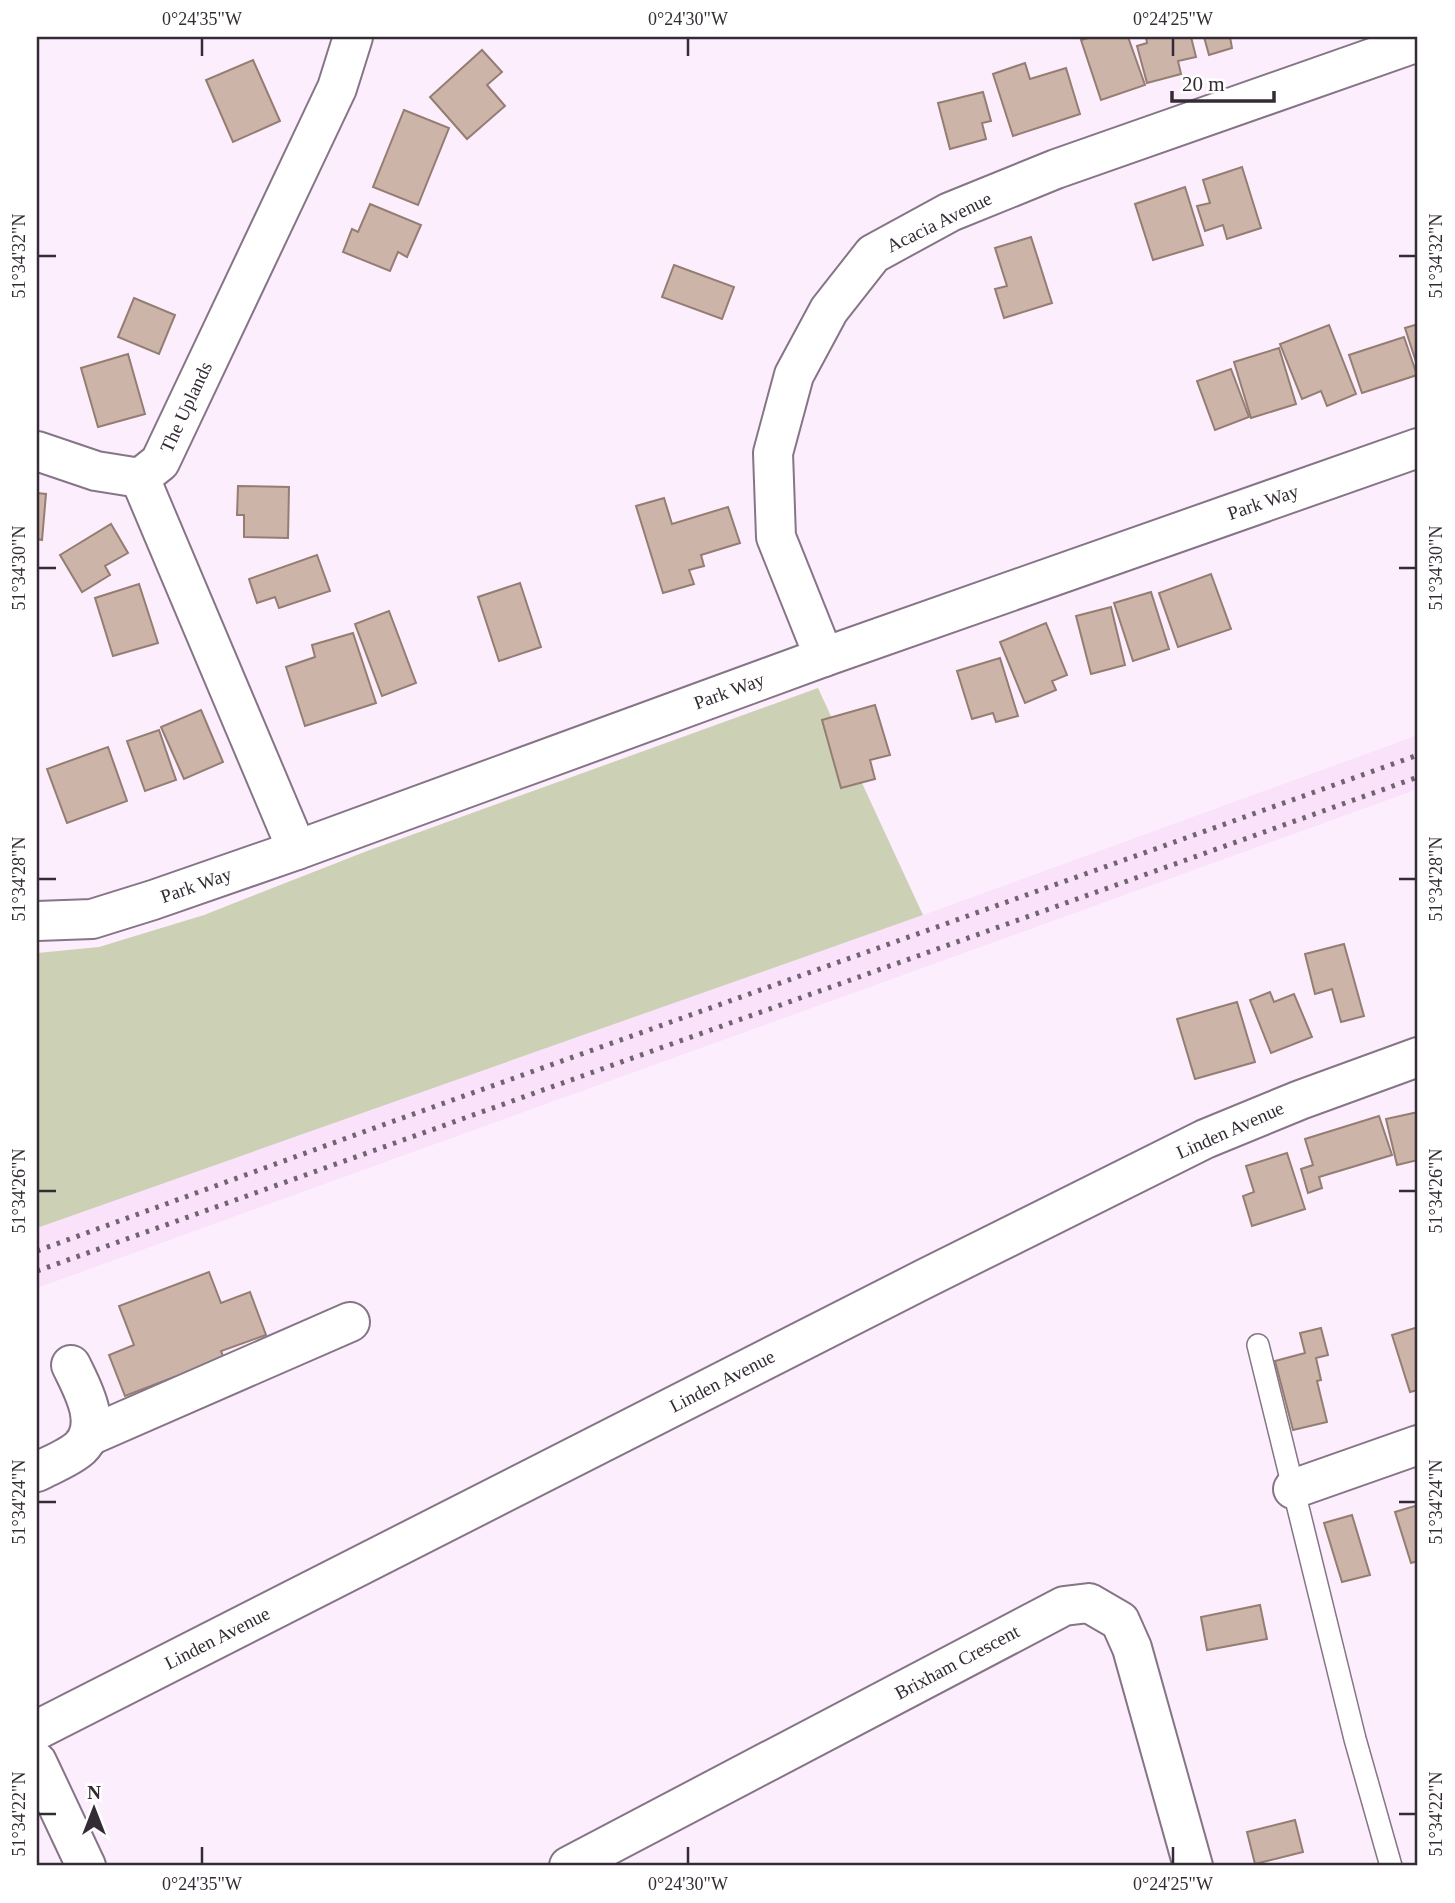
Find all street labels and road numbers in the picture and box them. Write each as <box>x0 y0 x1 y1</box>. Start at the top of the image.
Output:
street label: Acacia Avenue <box>883 188 995 256</box>
street label: The Uplands <box>156 358 216 456</box>
street label: Park Way <box>1225 480 1302 524</box>
street label: Park Way <box>691 668 768 713</box>
street label: Park Way <box>158 863 235 907</box>
street label: Linden Avenue <box>1173 1097 1287 1163</box>
street label: Linden Avenue <box>666 1345 778 1417</box>
street label: Linden Avenue <box>161 1602 273 1674</box>
street label: Brixham Crescent <box>891 1620 1023 1704</box>

